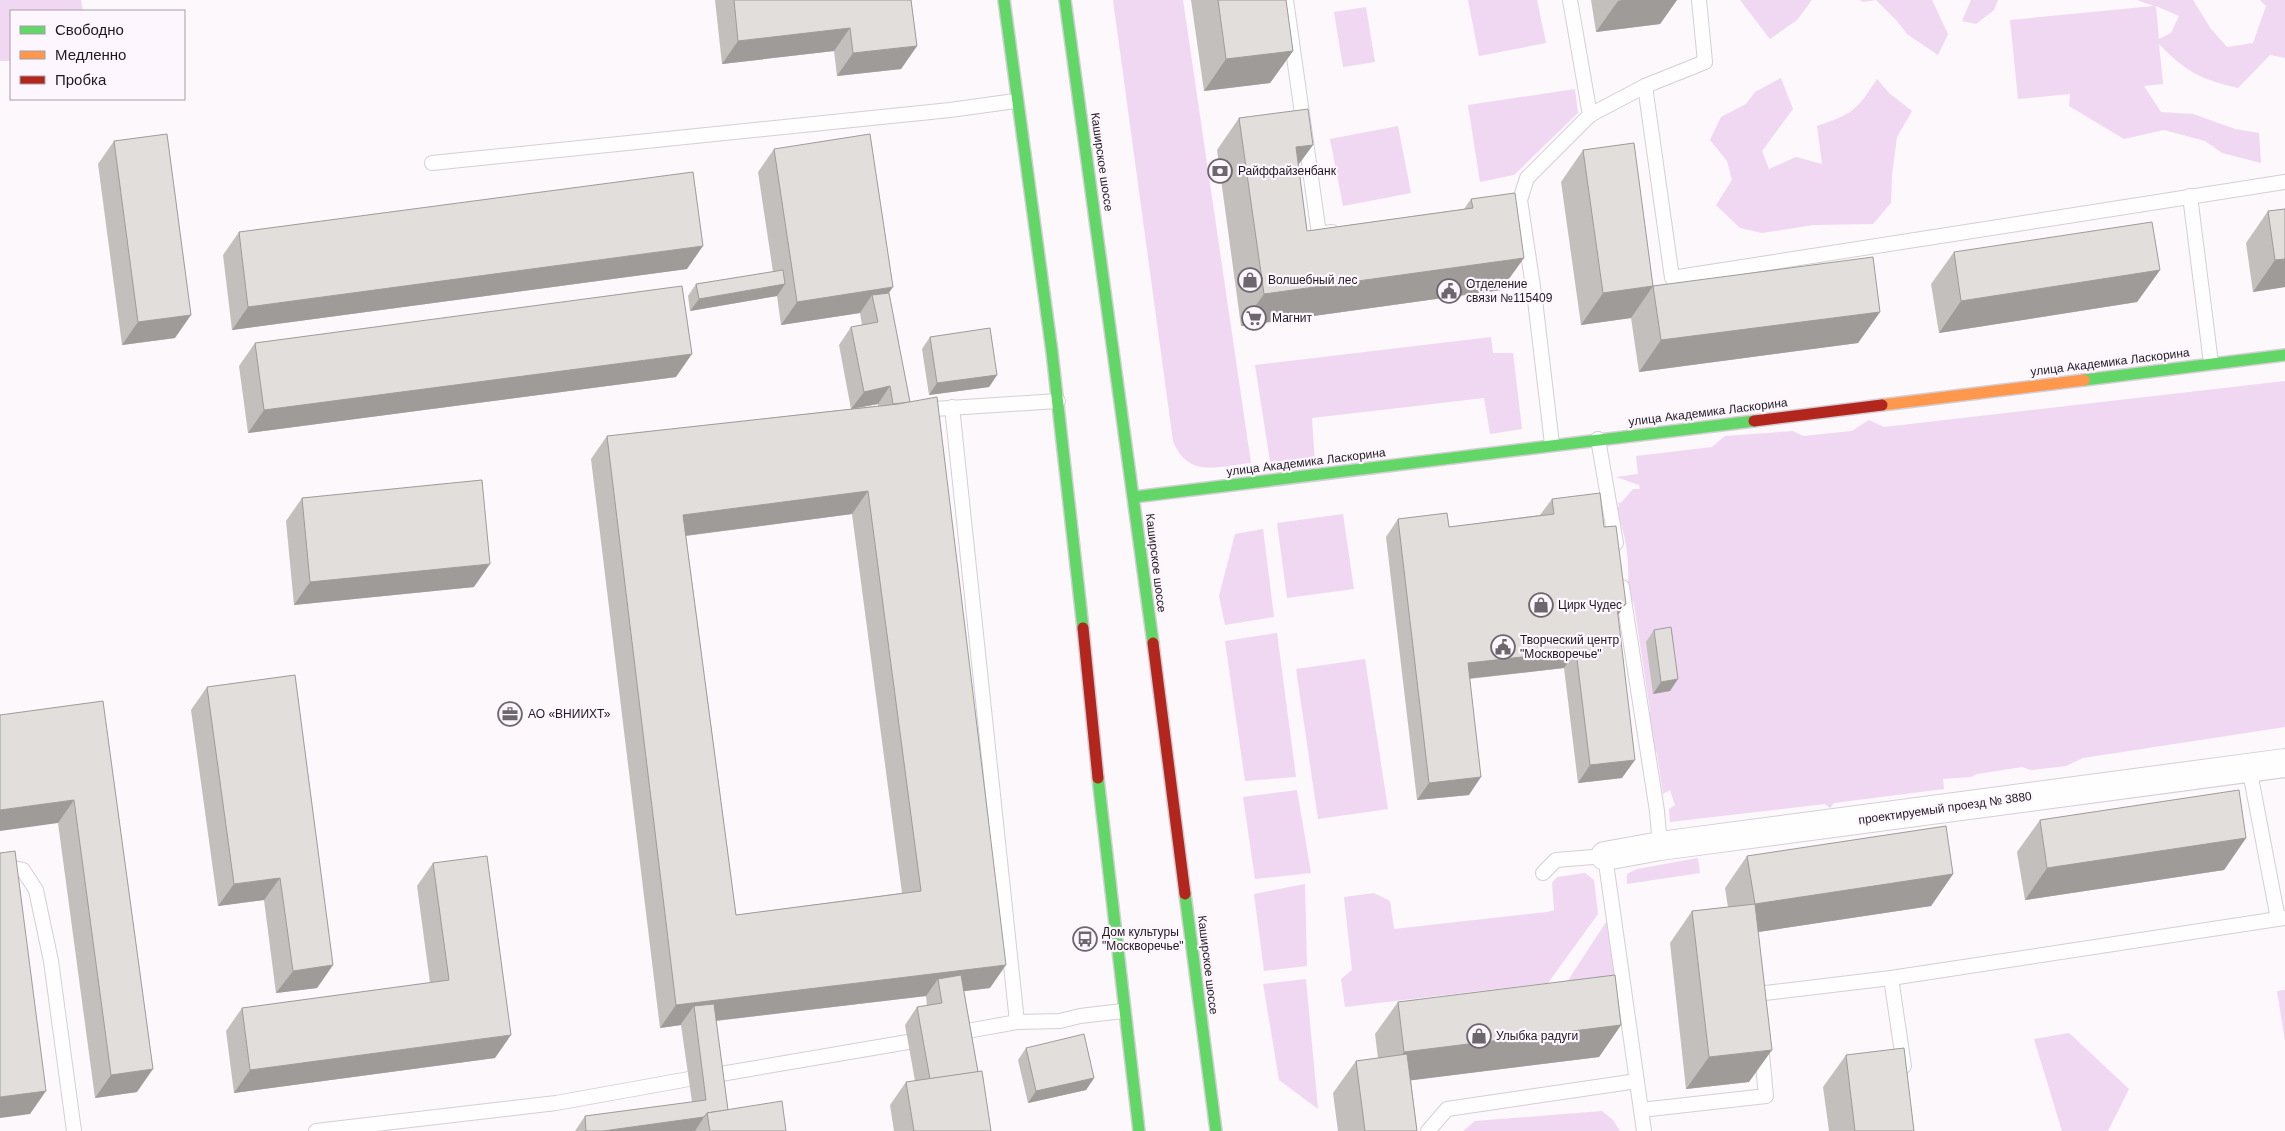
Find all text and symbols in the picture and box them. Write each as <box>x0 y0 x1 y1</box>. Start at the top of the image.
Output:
legend <box>10 10 185 100</box>
text: Свободно <box>55 21 124 38</box>
text: Медленно <box>55 46 126 63</box>
text: Пробка <box>55 71 107 88</box>
street label: Каширское шоссе <box>1088 112 1116 213</box>
bank icon: Райффайзенбанк <box>1207 158 1233 184</box>
place label: Райффайзенбанк <box>1238 164 1337 178</box>
shop icon: Волшебный лес <box>1237 267 1263 293</box>
place label: Волшебный лес <box>1268 273 1357 287</box>
place label: Отделение связи №115409 <box>1466 277 1553 305</box>
public building icon: Отделение связи №115409 <box>1436 278 1462 304</box>
supermarket icon: Магнит <box>1241 305 1267 331</box>
place label: Магнит <box>1272 311 1313 325</box>
street label: улица Академика Ласкорина <box>2030 345 2191 379</box>
street label: улица Академика Ласкорина <box>1628 395 1789 429</box>
street label: улица Академика Ласкорина <box>1226 445 1387 479</box>
street label: Каширское шоссе <box>1143 513 1169 614</box>
shop icon: Цирк Чудес <box>1528 592 1554 618</box>
place label: Цирк Чудес <box>1558 598 1622 612</box>
place label: Творческий центр "Москворечье" <box>1520 633 1620 661</box>
public building icon: Творческий центр "Москворечье" <box>1490 634 1516 660</box>
office icon: АО «ВНИИХТ» <box>497 701 523 727</box>
place label: АО «ВНИИХТ» <box>528 707 611 721</box>
street label: проектируемый проезд № 3880 <box>1857 789 2033 827</box>
street label: Каширское шоссе <box>1195 915 1221 1016</box>
place label: Дом культуры "Москворечье" <box>1102 925 1184 953</box>
bus stop icon: Дом культуры "Москворечье" <box>1072 926 1098 952</box>
shop icon: Улыбка радуги <box>1466 1023 1492 1049</box>
place label: Улыбка радуги <box>1496 1029 1578 1043</box>

